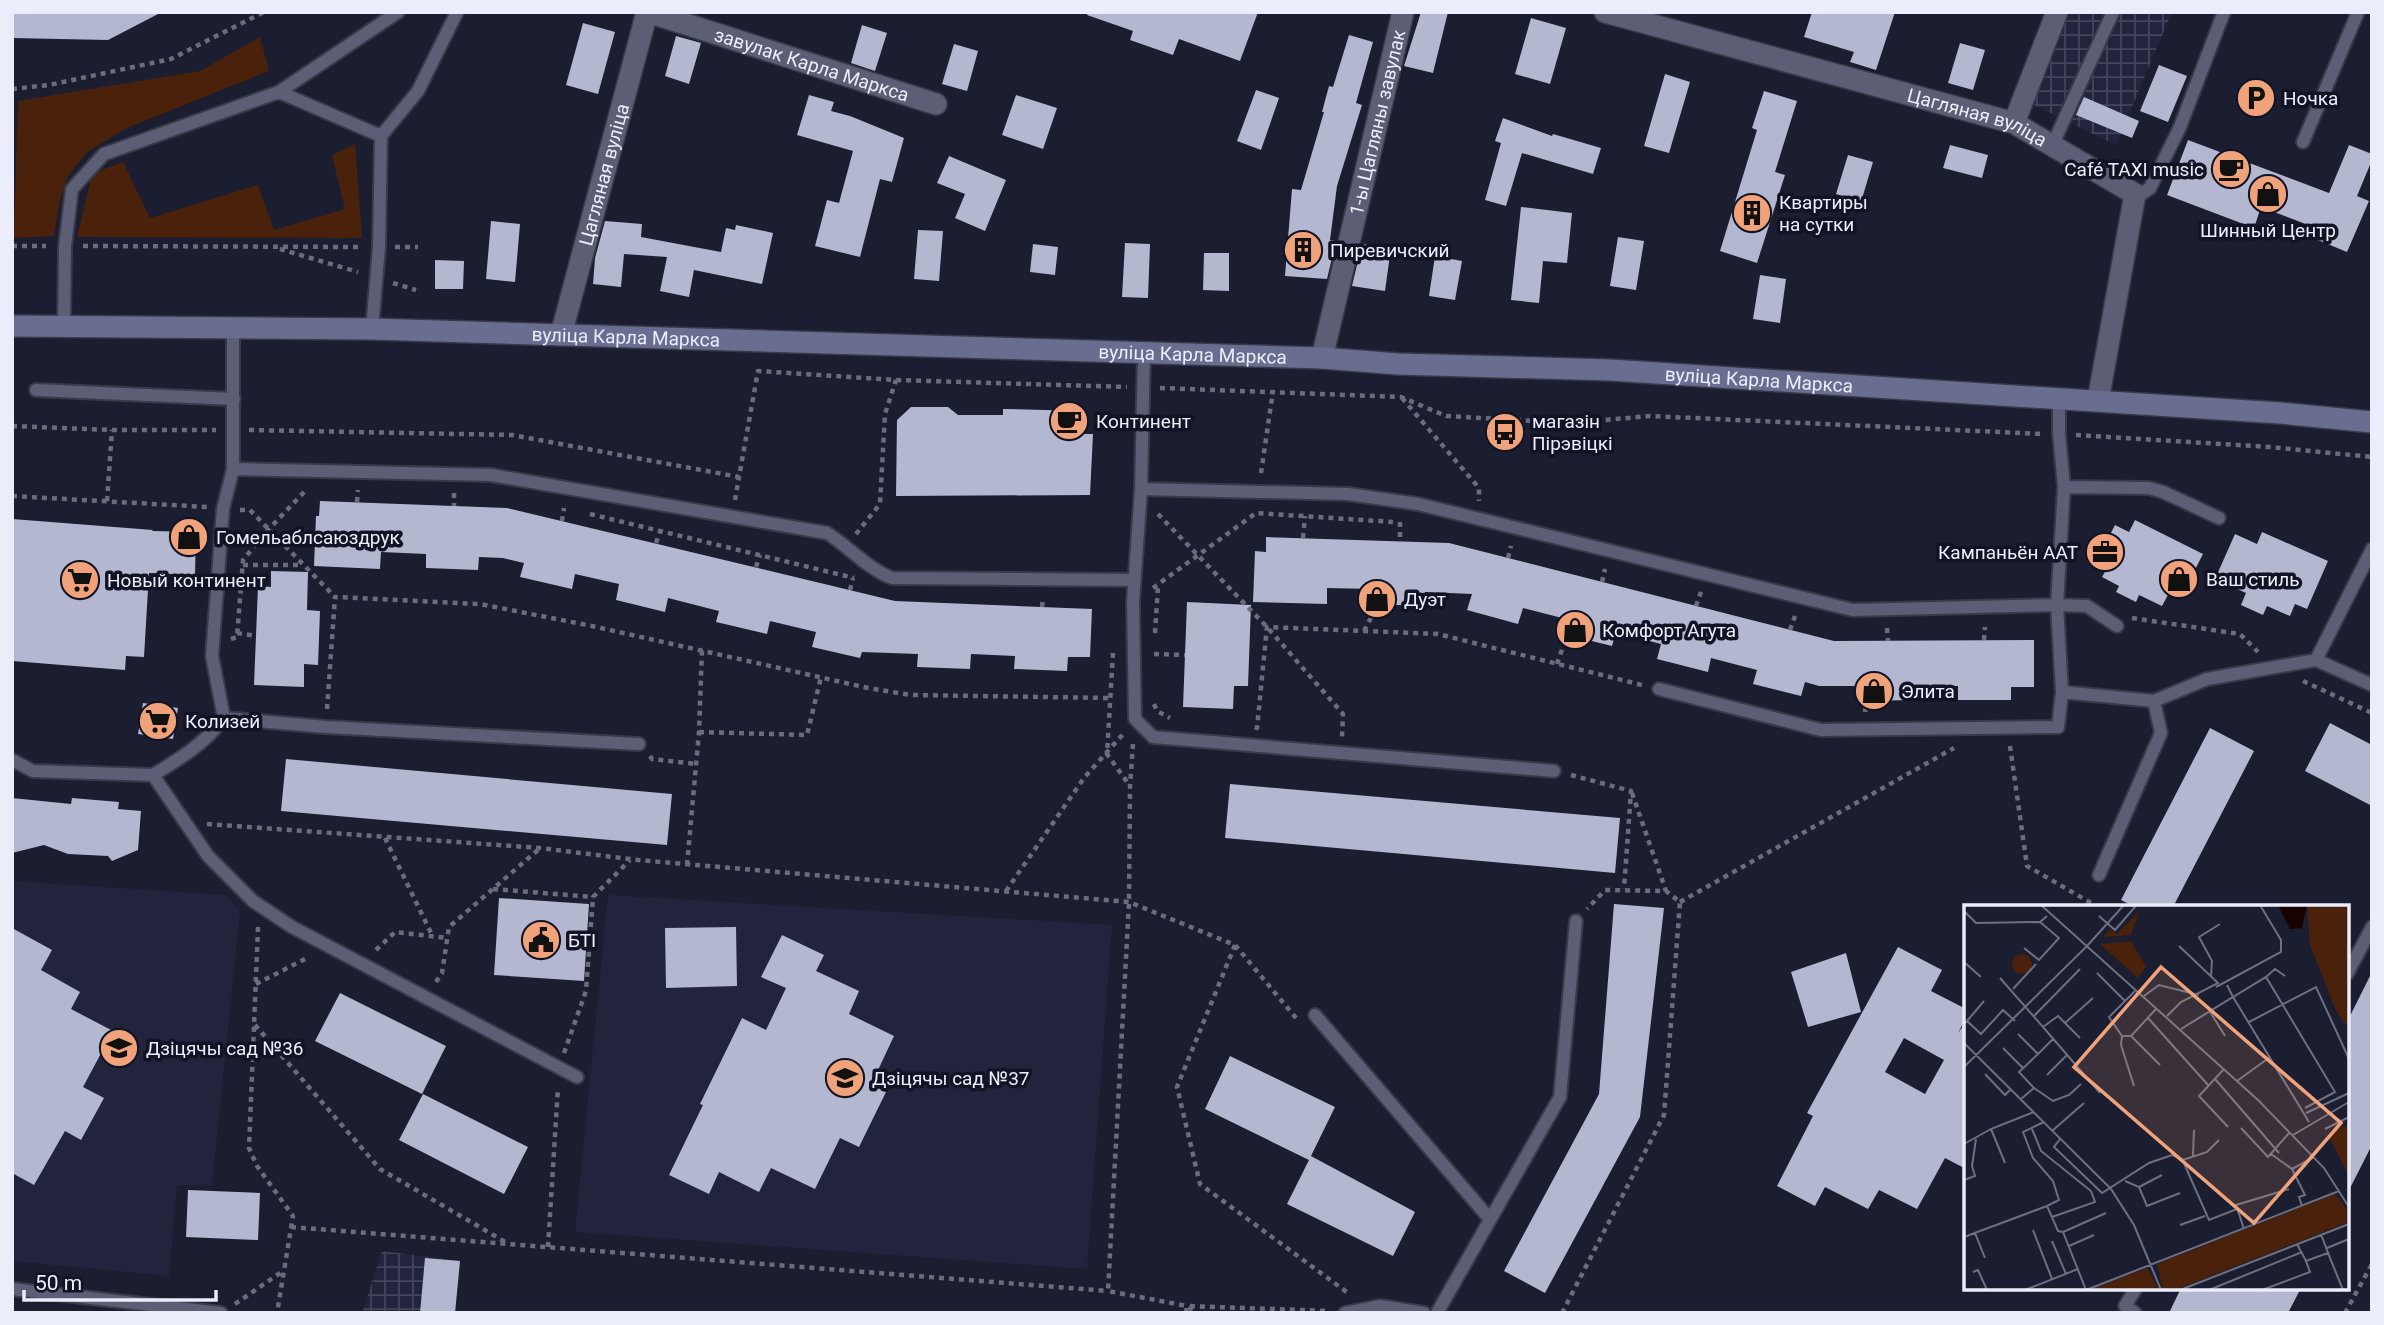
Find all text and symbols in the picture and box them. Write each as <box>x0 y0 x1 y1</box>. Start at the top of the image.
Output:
street label: завулак Карла Маркса <box>712 23 912 106</box>
street label: 1-ы Цагляны завулак <box>1344 26 1410 218</box>
parking icon: Ночка <box>2235 77 2277 119</box>
street label: Цагляная вуліца <box>1905 83 2051 151</box>
place label: Ночка <box>2283 87 2338 110</box>
street label: Цагляная вуліца <box>574 101 634 248</box>
cafe icon: Café TAXI music <box>2210 148 2252 190</box>
place label: Café TAXI music <box>2064 158 2204 181</box>
shop icon: Шинный Центр <box>2247 173 2289 215</box>
place label: Квартиры на сутки <box>1779 191 1868 236</box>
building icon: Квартиры на сутки <box>1731 192 1773 234</box>
place label: Шинный Центр <box>2200 219 2336 242</box>
building icon: Пиревичский <box>1282 229 1324 271</box>
place label: Пиревичский <box>1330 239 1450 262</box>
street label: вуліца Карла Маркса <box>531 322 720 351</box>
street label: вуліца Карла Маркса <box>1098 340 1287 368</box>
street label: вуліца Карла Маркса <box>1664 362 1854 397</box>
cafe icon: Континент <box>1048 400 1090 442</box>
place label: Континент <box>1096 410 1191 433</box>
place label: магазін Пірэвіцкі <box>1532 410 1613 455</box>
bus stop icon: магазін Пірэвіцкі <box>1484 411 1526 453</box>
shop icon: Гомельаблсаюздрук <box>168 516 210 558</box>
place label: Гомельаблсаюздрук <box>216 526 400 549</box>
office icon: Кампаньён ААТ <box>2084 531 2126 573</box>
place label: Кампаньён ААТ <box>1938 541 2078 564</box>
shop icon: Ваш стиль <box>2158 558 2200 600</box>
supermarket icon: Новый континент <box>59 559 101 601</box>
place label: Ваш стиль <box>2206 568 2300 591</box>
place label: Новый континент <box>107 569 266 592</box>
shop icon: Дуэт <box>1356 578 1398 620</box>
place label: Дуэт <box>1404 588 1446 611</box>
shop icon: Комфорт Агута <box>1554 609 1596 651</box>
place label: Комфорт Агута <box>1602 619 1736 642</box>
shop icon: Элита <box>1853 670 1895 712</box>
place label: Элита <box>1901 680 1955 703</box>
supermarket icon: Колизей <box>137 700 179 742</box>
place label: Колизей <box>185 710 260 733</box>
inset map <box>1964 905 2349 1290</box>
public building icon: БТІ <box>520 919 562 961</box>
place label: БТІ <box>568 929 596 952</box>
school or university icon: Дзіцячы сад №36 <box>98 1027 140 1069</box>
place label: Дзіцячы сад №36 <box>146 1037 304 1060</box>
school or university icon: Дзіцячы сад №37 <box>824 1057 866 1099</box>
place label: Дзіцячы сад №37 <box>872 1067 1030 1090</box>
scale bar <box>24 1258 217 1302</box>
text: 50 m <box>35 1271 82 1295</box>

